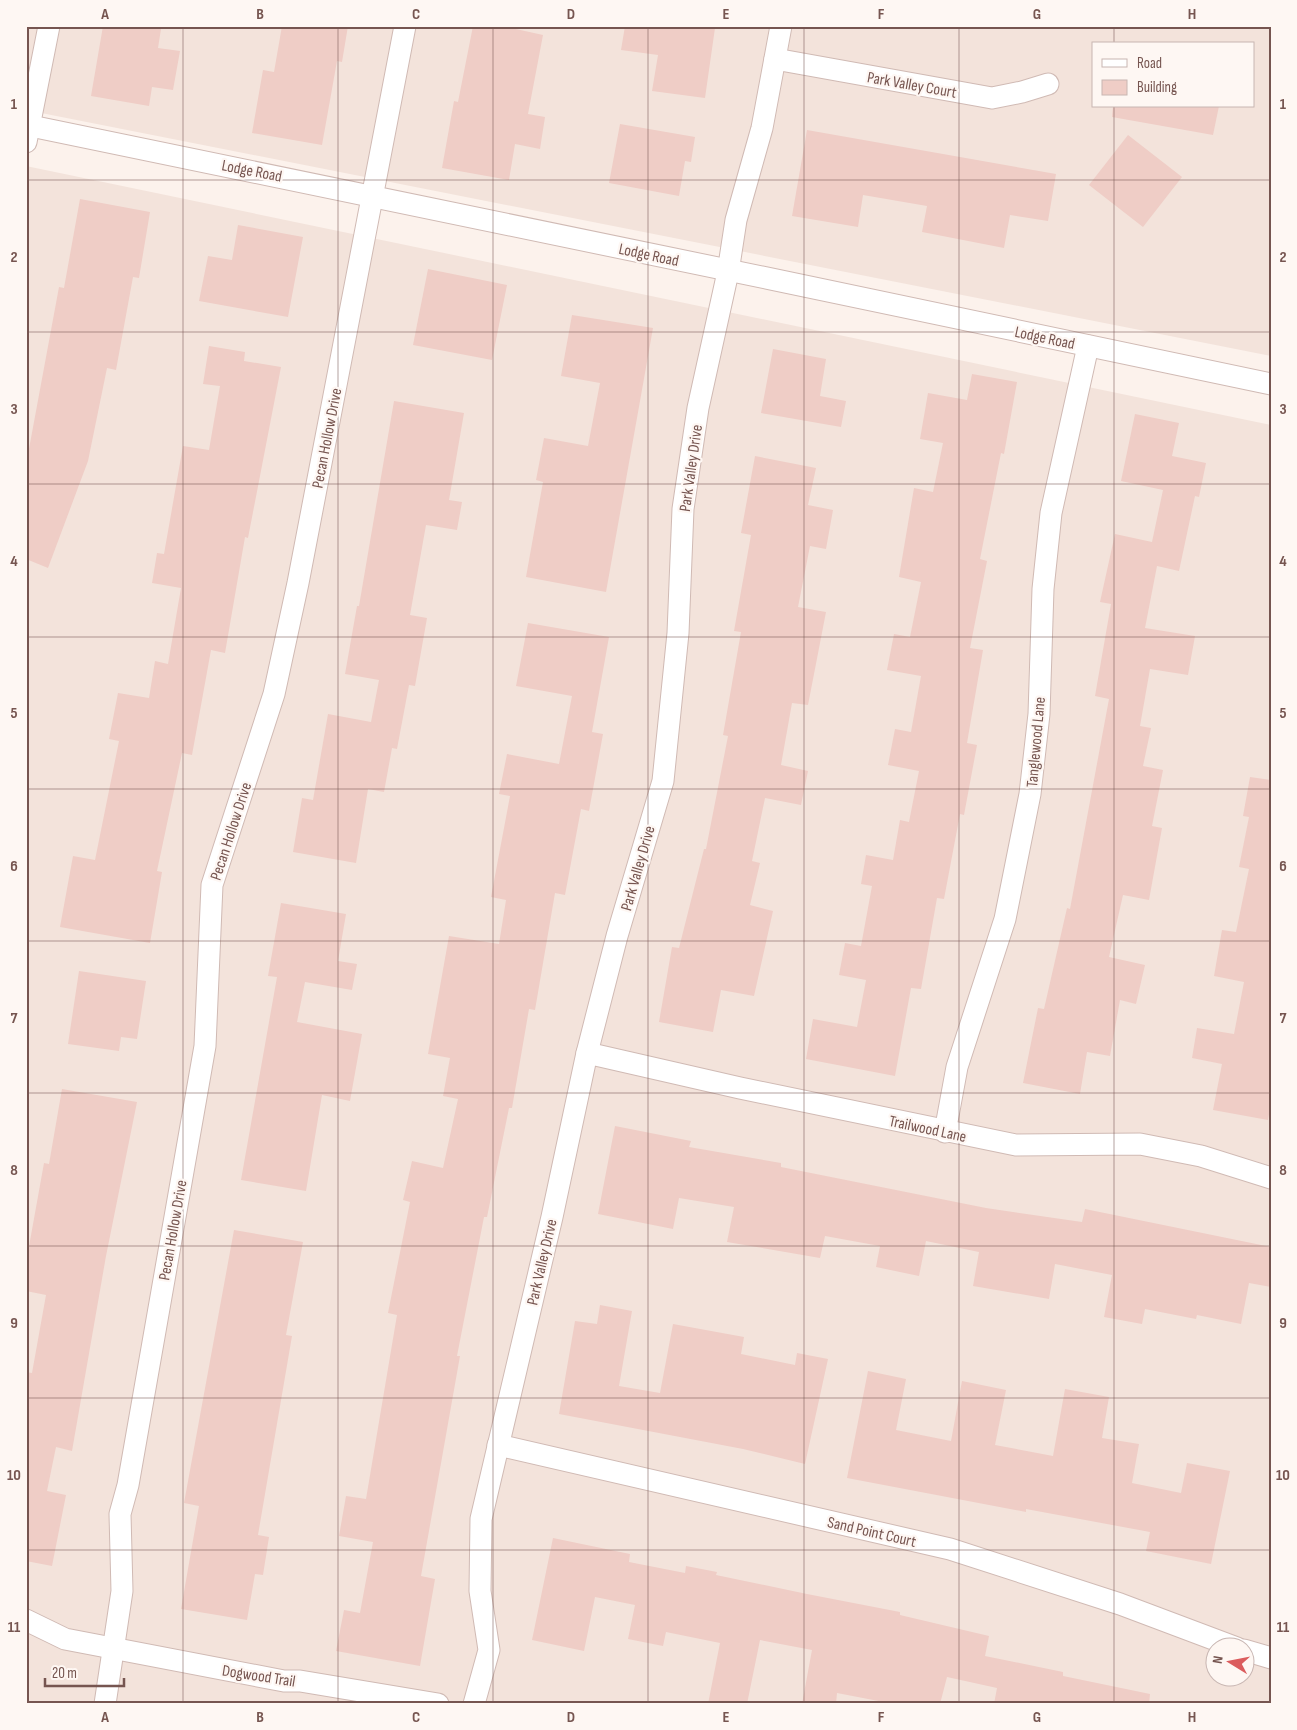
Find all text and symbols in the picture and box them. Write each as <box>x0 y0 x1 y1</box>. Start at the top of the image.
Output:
text: A <box>100 5 109 24</box>
text: B <box>256 5 264 24</box>
text: C <box>412 5 420 24</box>
text: D <box>567 5 575 24</box>
text: E <box>723 5 730 24</box>
text: F <box>878 5 885 24</box>
text: G <box>1033 5 1041 24</box>
text: H <box>1188 5 1196 24</box>
legend <box>1092 42 1254 108</box>
text: Road <box>1137 54 1162 73</box>
street label: Park Valley Court <box>866 68 958 103</box>
text: Building <box>1137 78 1177 97</box>
text: 1 <box>11 95 18 114</box>
text: 1 <box>1280 95 1287 114</box>
street label: Lodge Road <box>220 156 283 187</box>
street label: Lodge Road <box>617 240 681 271</box>
text: 2 <box>10 248 18 267</box>
text: 2 <box>1279 248 1287 267</box>
street label: Lodge Road <box>1013 323 1077 354</box>
street label: Pecan Hollow Drive <box>308 387 346 490</box>
text: 3 <box>10 400 18 419</box>
text: 3 <box>1279 400 1287 419</box>
street label: Park Valley Drive <box>676 423 707 513</box>
text: 4 <box>10 552 18 571</box>
text: 4 <box>1279 552 1287 571</box>
street label: Tanglewood Lane <box>1023 696 1050 788</box>
text: 5 <box>10 704 18 723</box>
text: 5 <box>1279 704 1287 723</box>
street label: Pecan Hollow Drive <box>207 780 256 883</box>
street label: Park Valley Drive <box>617 824 660 913</box>
text: 6 <box>10 857 18 876</box>
text: 6 <box>1279 857 1287 876</box>
text: 7 <box>11 1009 18 1028</box>
text: 7 <box>1280 1009 1287 1028</box>
street label: Trailwood Lane <box>887 1112 968 1147</box>
text: 8 <box>10 1161 18 1180</box>
text: 8 <box>1279 1161 1287 1180</box>
street label: Pecan Hollow Drive <box>155 1179 192 1282</box>
street label: Park Valley Drive <box>523 1217 562 1307</box>
text: 9 <box>10 1314 18 1333</box>
text: 9 <box>1279 1314 1287 1333</box>
text: 10 <box>7 1466 21 1485</box>
text: 10 <box>1276 1466 1290 1485</box>
street label: Sand Point Court <box>825 1513 918 1552</box>
text: 11 <box>8 1618 21 1637</box>
text: 11 <box>1277 1618 1290 1637</box>
north arrow <box>1204 1638 1254 1688</box>
scale bar <box>45 1655 124 1687</box>
text: N <box>1209 1655 1227 1665</box>
street label: Dogwood Trail <box>221 1661 297 1692</box>
text: 20 m <box>52 1664 77 1683</box>
text: A <box>100 1708 109 1727</box>
text: B <box>256 1708 264 1727</box>
text: C <box>412 1708 420 1727</box>
text: D <box>567 1708 575 1727</box>
text: E <box>723 1708 730 1727</box>
text: F <box>878 1708 885 1727</box>
text: G <box>1033 1708 1041 1727</box>
text: H <box>1188 1708 1196 1727</box>

